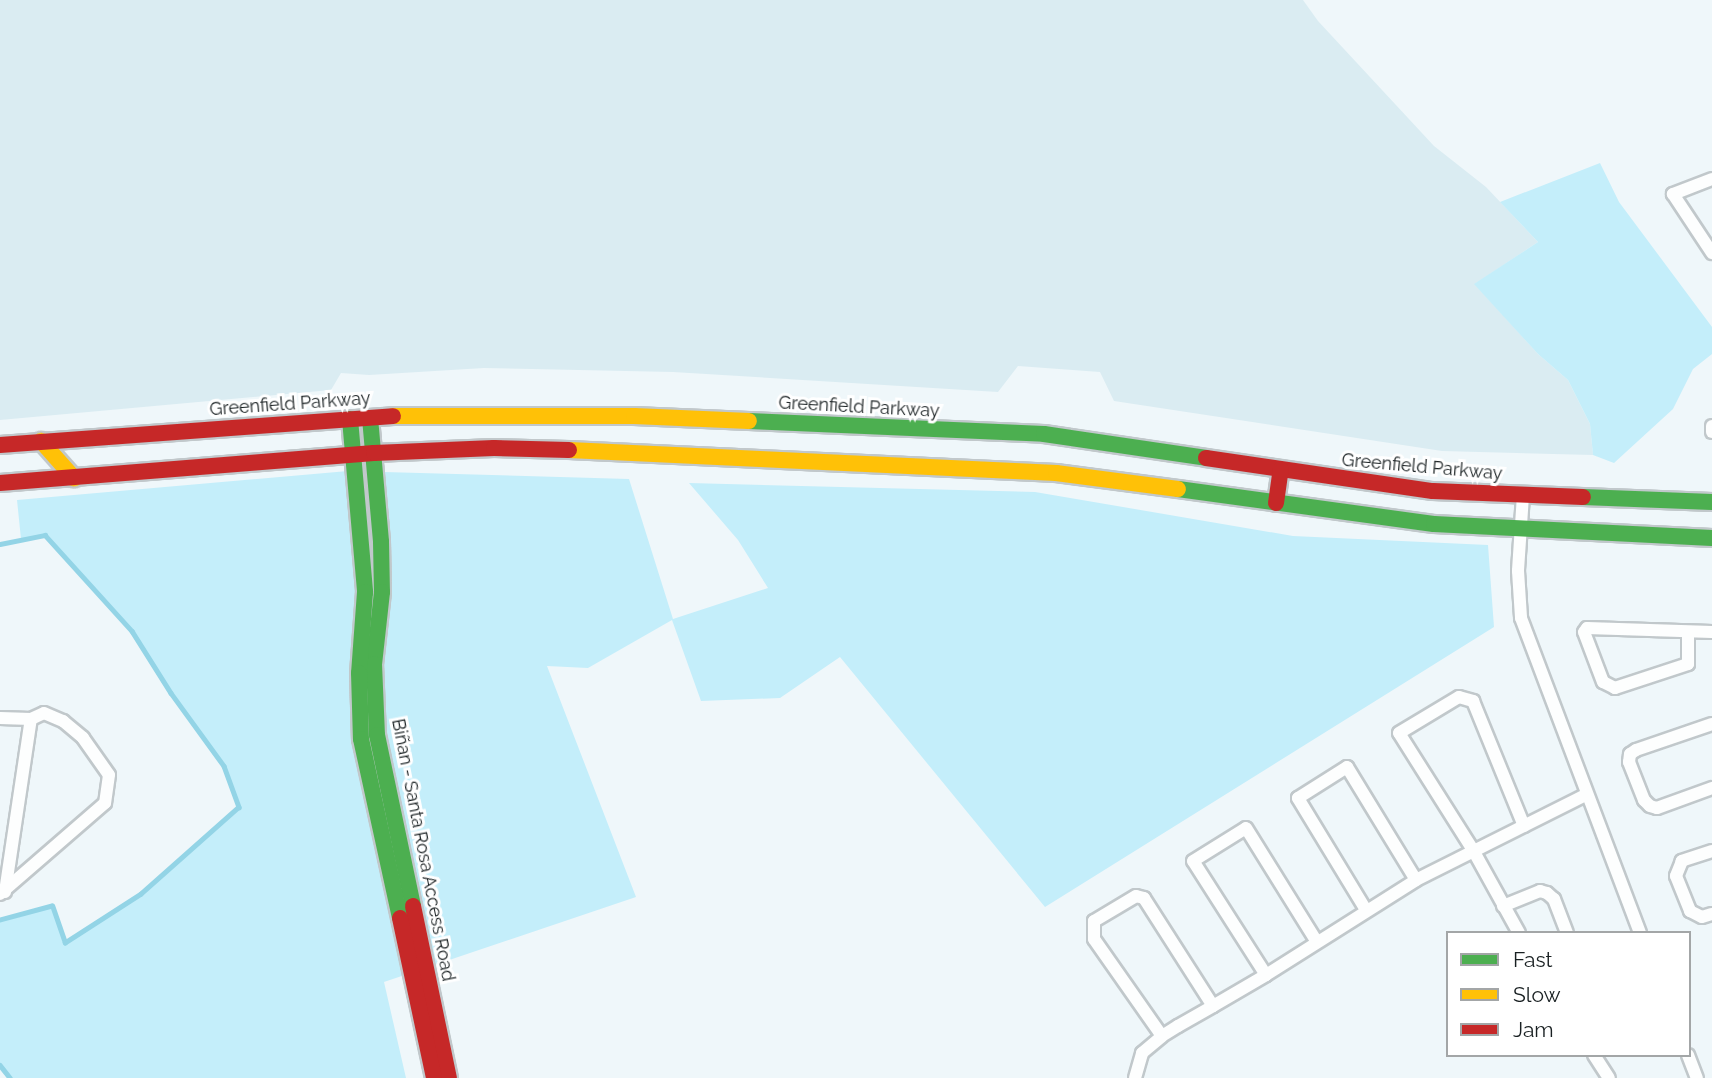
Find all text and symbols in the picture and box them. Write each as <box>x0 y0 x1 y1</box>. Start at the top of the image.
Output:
street label: Greenfield Parkway <box>209 388 371 420</box>
street label: Greenfield Parkway <box>778 392 940 422</box>
street label: Greenfield Parkway <box>1341 449 1503 485</box>
street label: Biñan - Santa Rosa Access Road <box>387 717 459 983</box>
legend <box>1446 931 1691 1057</box>
text: Fast <box>1513 947 1553 972</box>
text: Slow <box>1513 982 1561 1007</box>
text: Jam <box>1513 1017 1554 1042</box>

